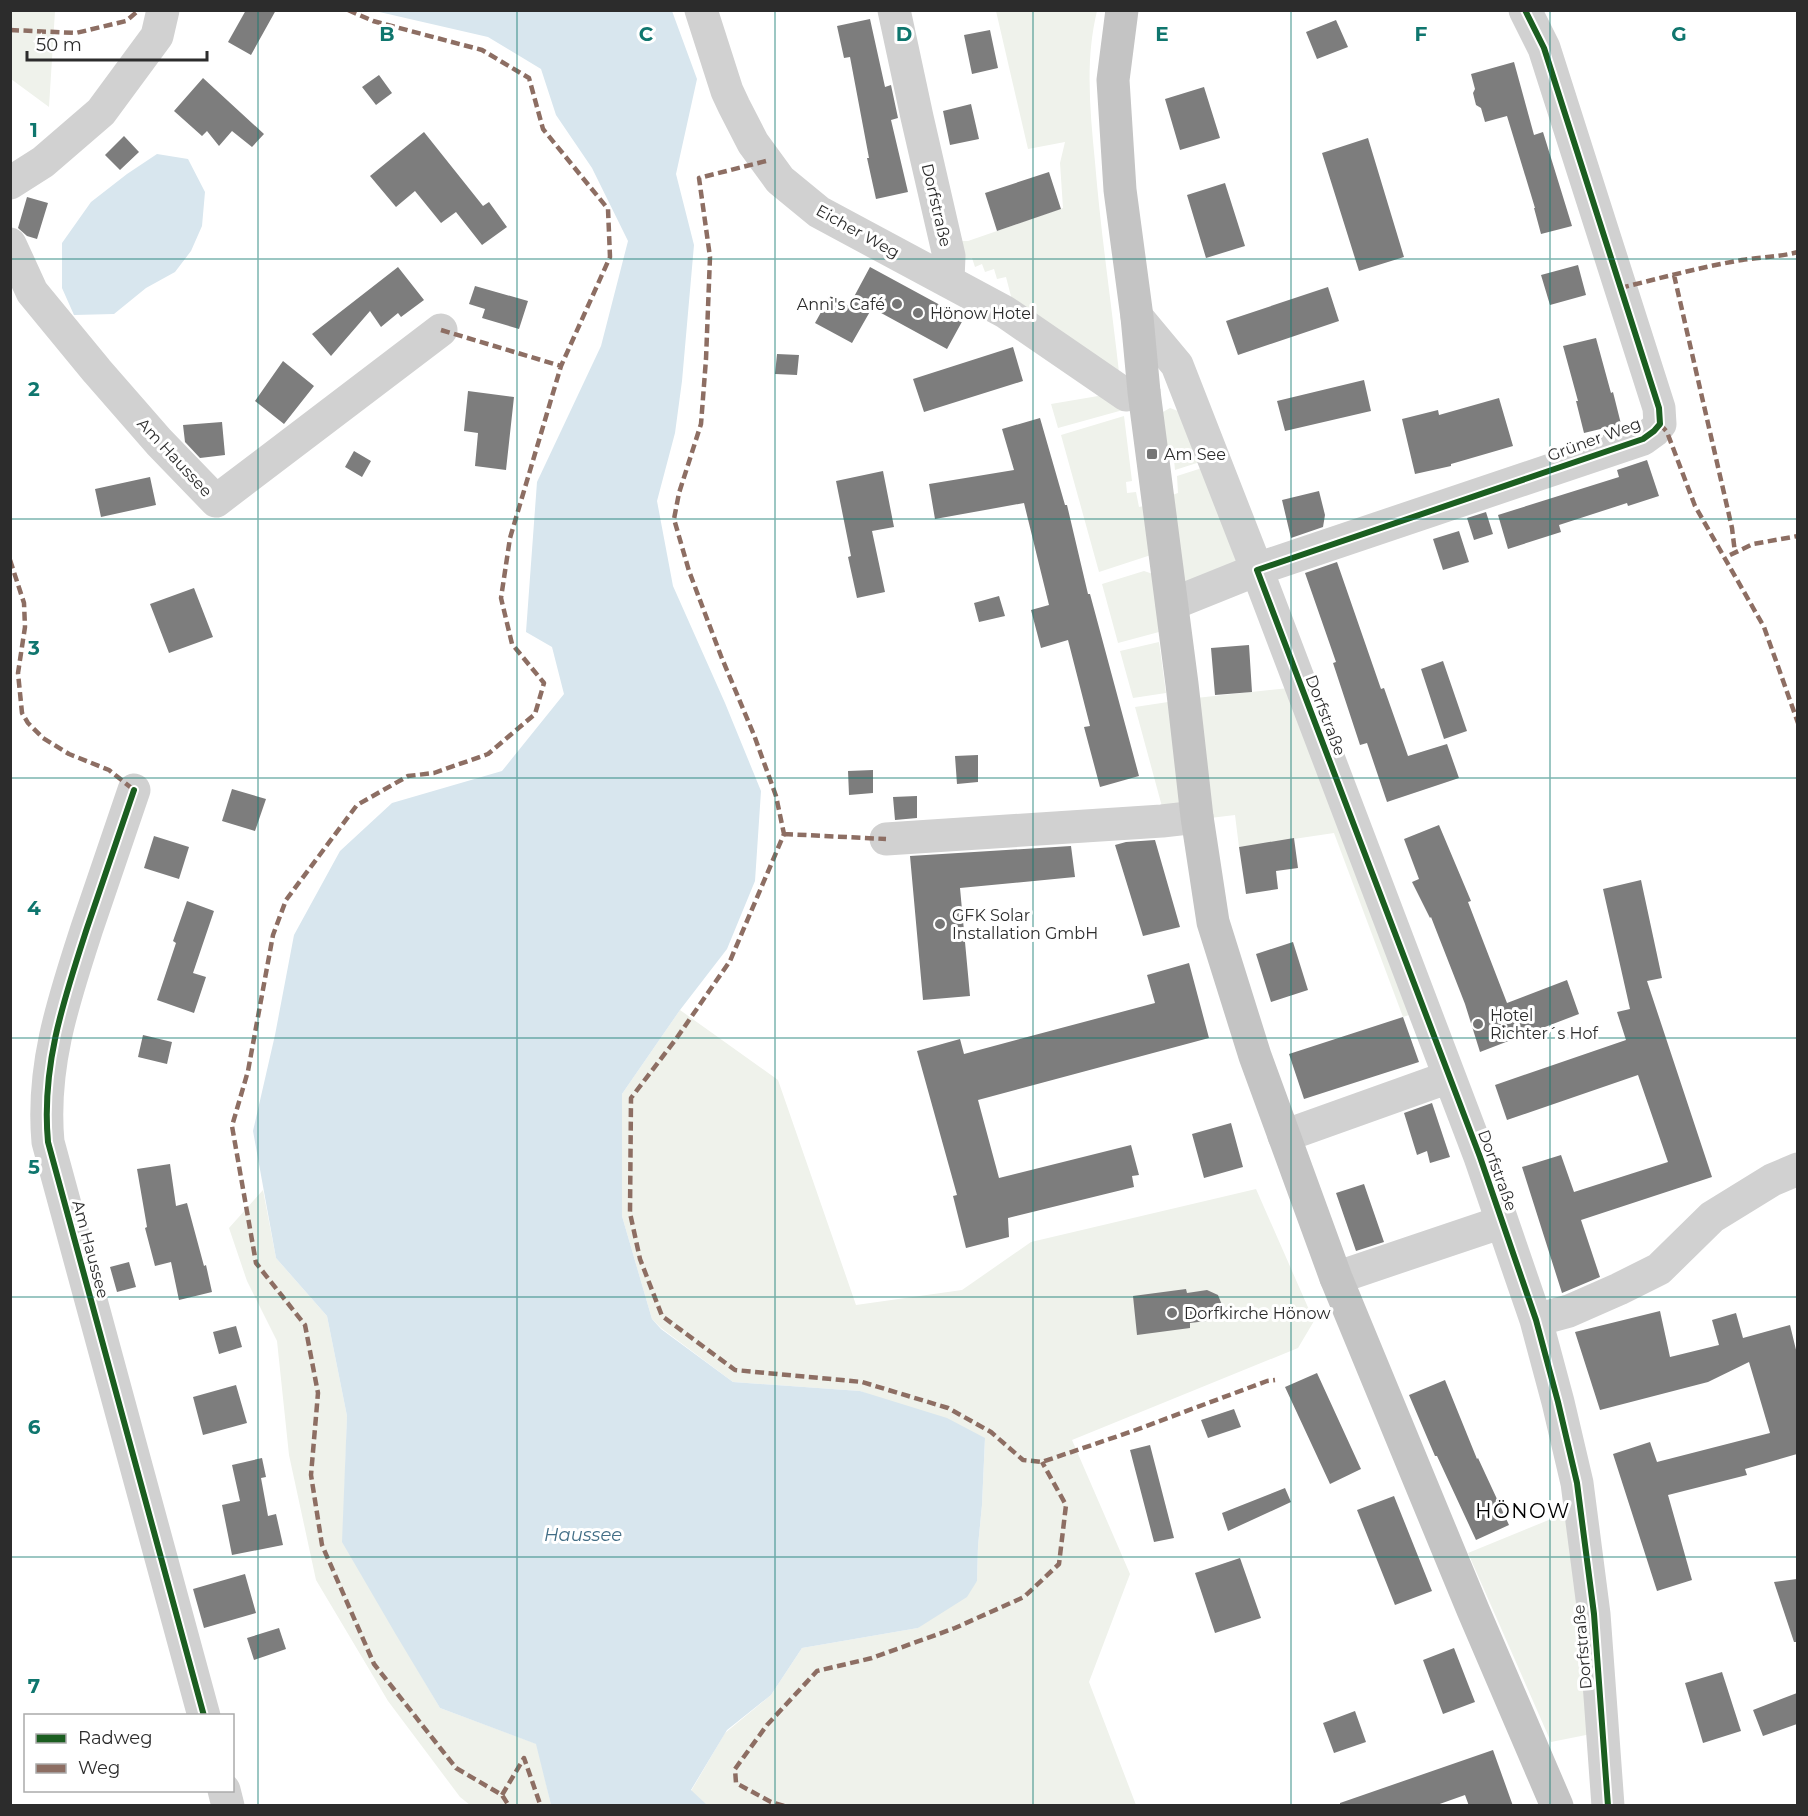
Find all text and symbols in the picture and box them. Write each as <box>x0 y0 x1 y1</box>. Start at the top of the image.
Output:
text: B <box>379 22 395 46</box>
text: C <box>639 22 654 46</box>
text: D <box>896 22 912 46</box>
text: E <box>1155 22 1169 46</box>
text: F <box>1415 22 1428 46</box>
text: G <box>1671 22 1687 46</box>
scale bar <box>27 24 207 62</box>
text: 50 m <box>36 34 82 56</box>
text: 1 <box>30 118 38 142</box>
street label: Dorfstraße <box>918 162 955 249</box>
street label: Eicher Weg <box>813 201 903 262</box>
place label: Anni's Café <box>797 295 885 314</box>
marker: Anni's Café <box>890 297 904 311</box>
place label: Hönow Hotel <box>930 304 1035 323</box>
marker: Hönow Hotel <box>911 306 925 320</box>
text: 2 <box>28 377 40 401</box>
street label: Am Haussee <box>133 414 216 501</box>
street label: Grüner Weg <box>1545 414 1644 465</box>
place label: Am See <box>1164 445 1226 464</box>
marker: Am See <box>1145 447 1159 461</box>
text: 3 <box>27 636 40 660</box>
street label: Dorfstraße <box>1301 672 1350 758</box>
text: 4 <box>27 896 41 920</box>
place label: GFK Solar Installation GmbH <box>952 906 1098 943</box>
marker: GFK Solar Installation GmbH <box>933 917 947 931</box>
place label: Hotel Richter´s Hof <box>1490 1006 1598 1043</box>
marker: Hotel Richter´s Hof <box>1471 1017 1485 1031</box>
street label: Dorfstraße <box>1474 1127 1521 1213</box>
text: 5 <box>28 1155 40 1179</box>
street label: Am Haussee <box>68 1198 113 1300</box>
place label: Dorfkirche Hönow <box>1184 1304 1330 1323</box>
marker: Dorfkirche Hönow <box>1165 1306 1179 1320</box>
text: 6 <box>28 1415 41 1439</box>
district label: HÖNOW <box>1475 1499 1571 1523</box>
water label: Haussee <box>544 1524 622 1546</box>
street label: Dorfstraße <box>1569 1604 1596 1690</box>
text: 7 <box>28 1674 40 1698</box>
legend <box>24 1714 234 1792</box>
text: Radweg <box>78 1727 153 1749</box>
text: Weg <box>78 1757 120 1779</box>

